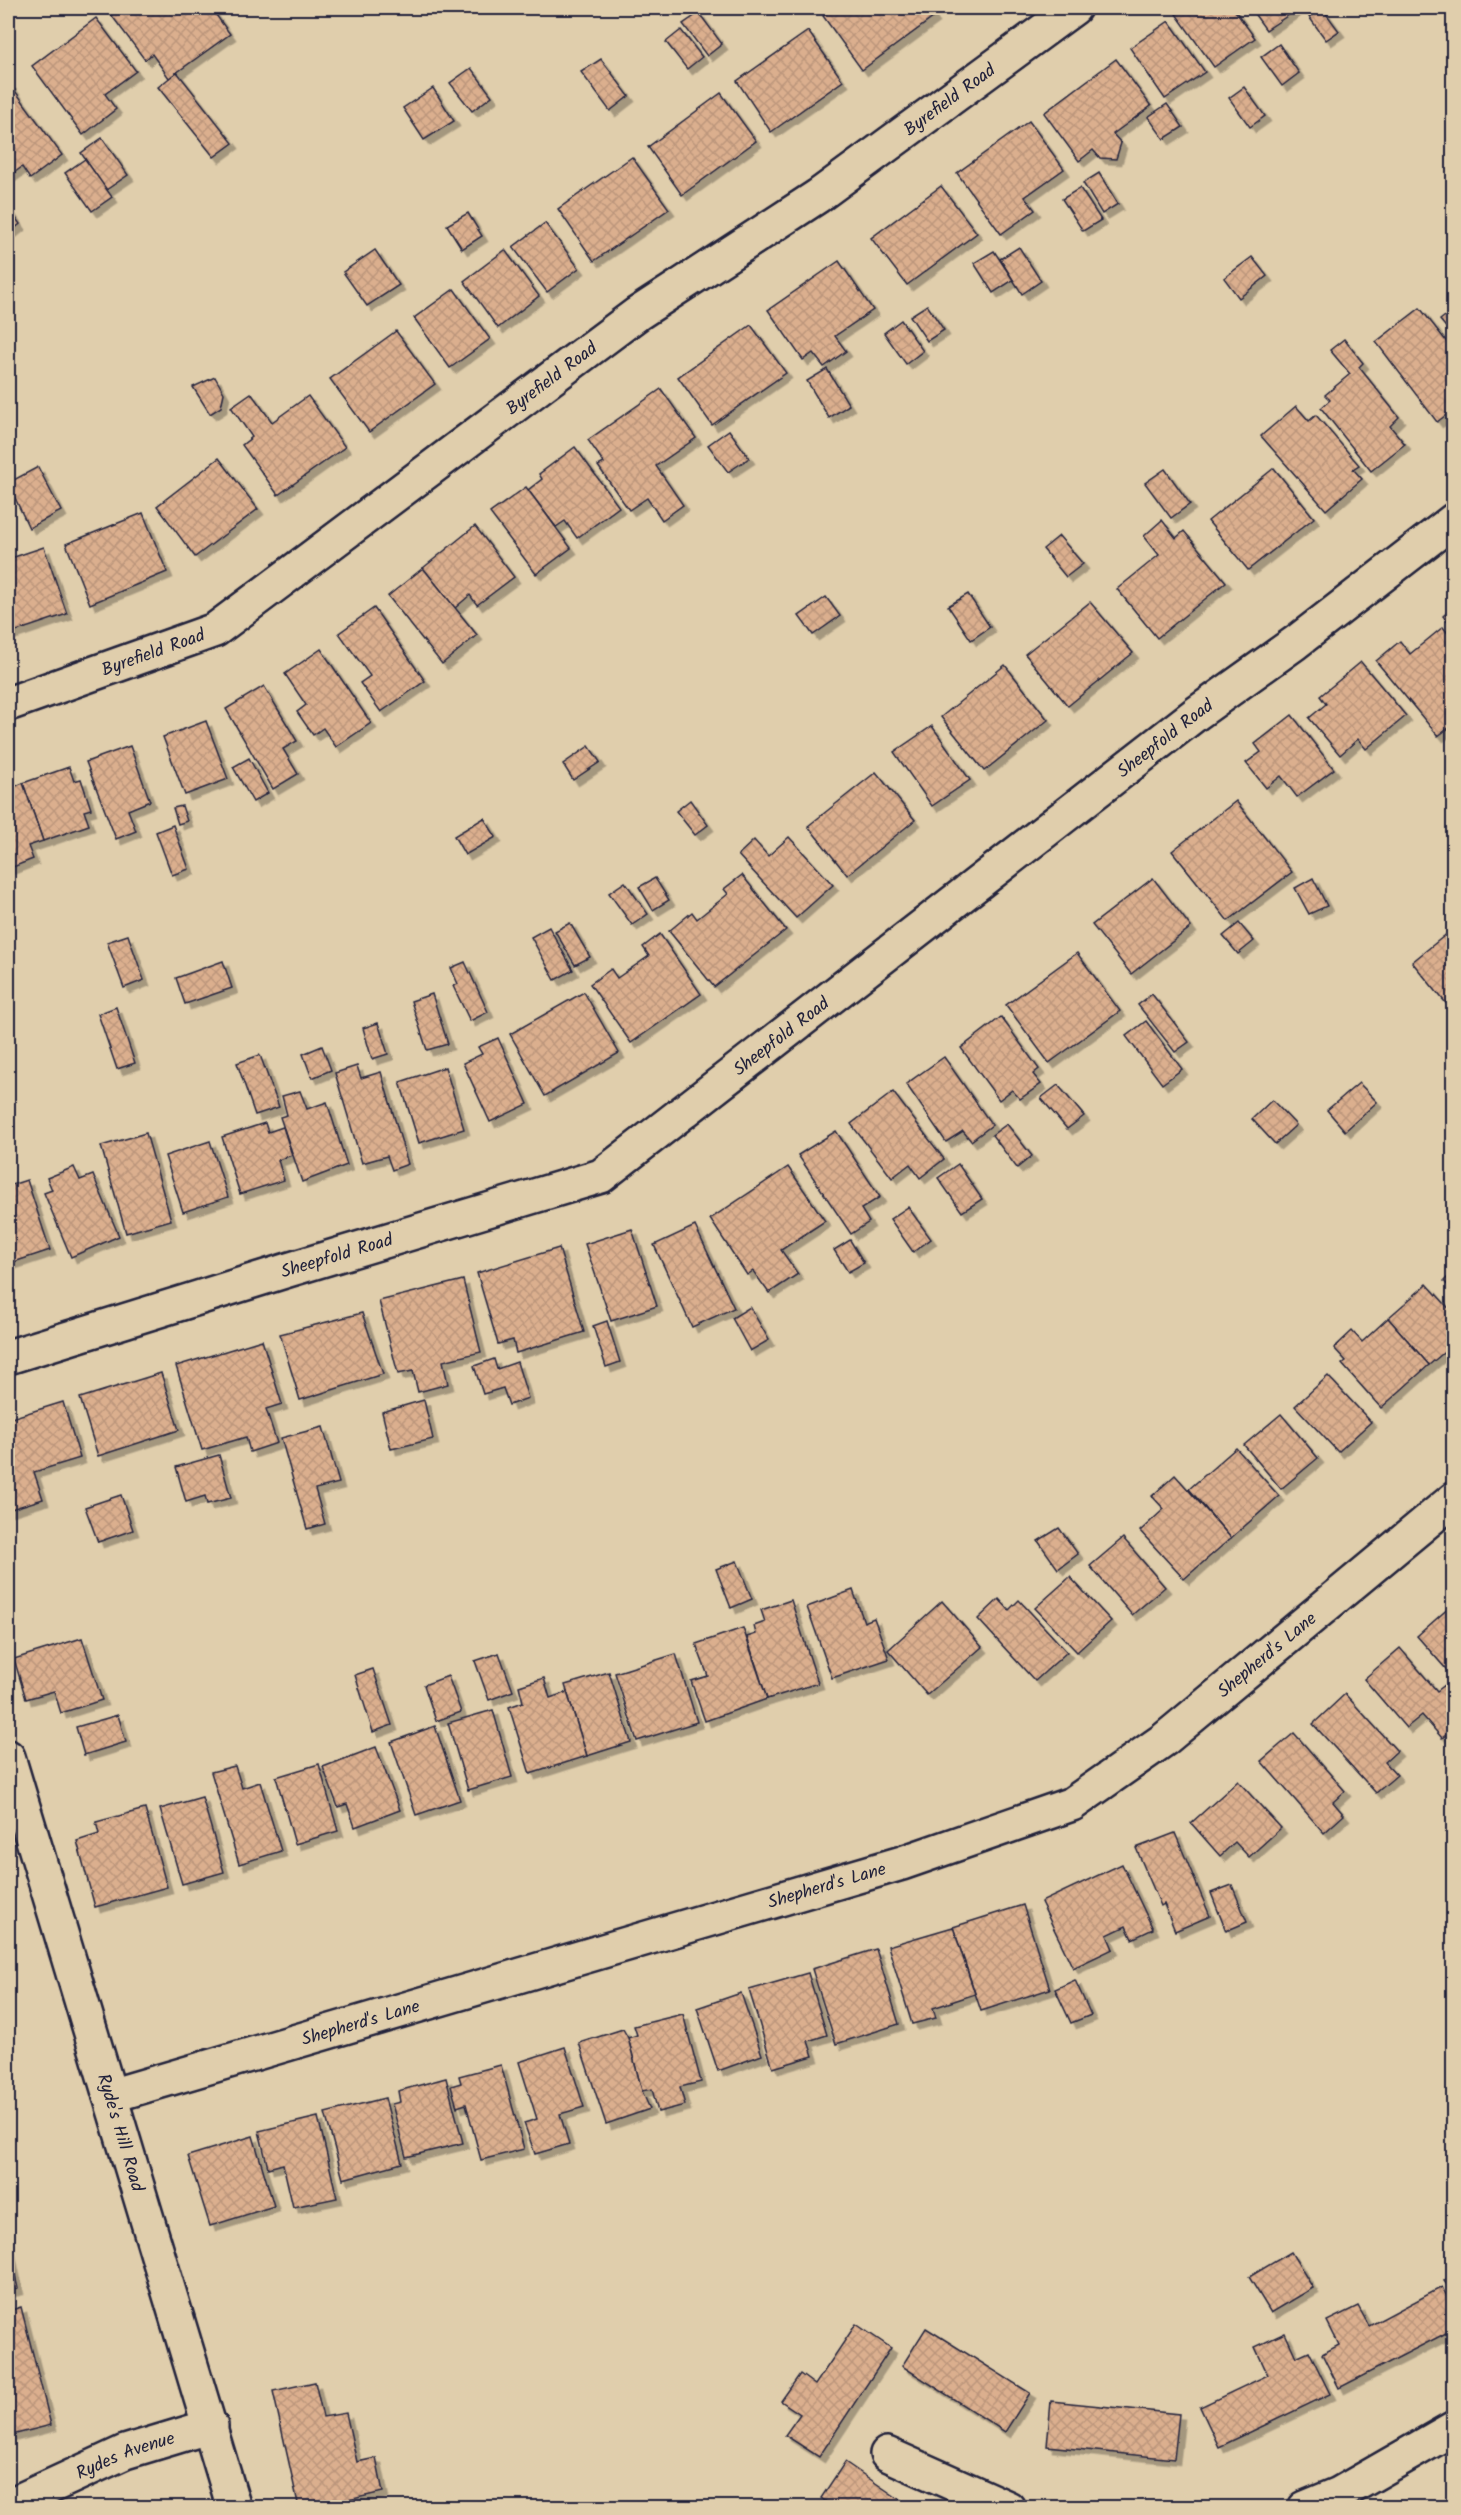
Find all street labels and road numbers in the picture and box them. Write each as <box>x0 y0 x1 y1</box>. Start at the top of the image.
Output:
street label: Byrefield Road <box>898 56 1003 145</box>
street label: Byrefield Road <box>500 335 605 423</box>
street label: Byrefield Road <box>98 621 210 685</box>
street label: Sheepfold Road <box>1111 692 1221 786</box>
street label: Sheepfold Road <box>727 990 837 1084</box>
street label: Sheepfold Road <box>277 1226 398 1287</box>
street label: Shepherd's Lane <box>1211 1606 1324 1706</box>
street label: Shepherd's Lane <box>764 1855 890 1918</box>
street label: Shepherd's Lane <box>298 1993 424 2055</box>
street label: Ryde's Hill Road <box>88 2070 151 2196</box>
street label: Rydes Avenue <box>72 2425 179 2489</box>

